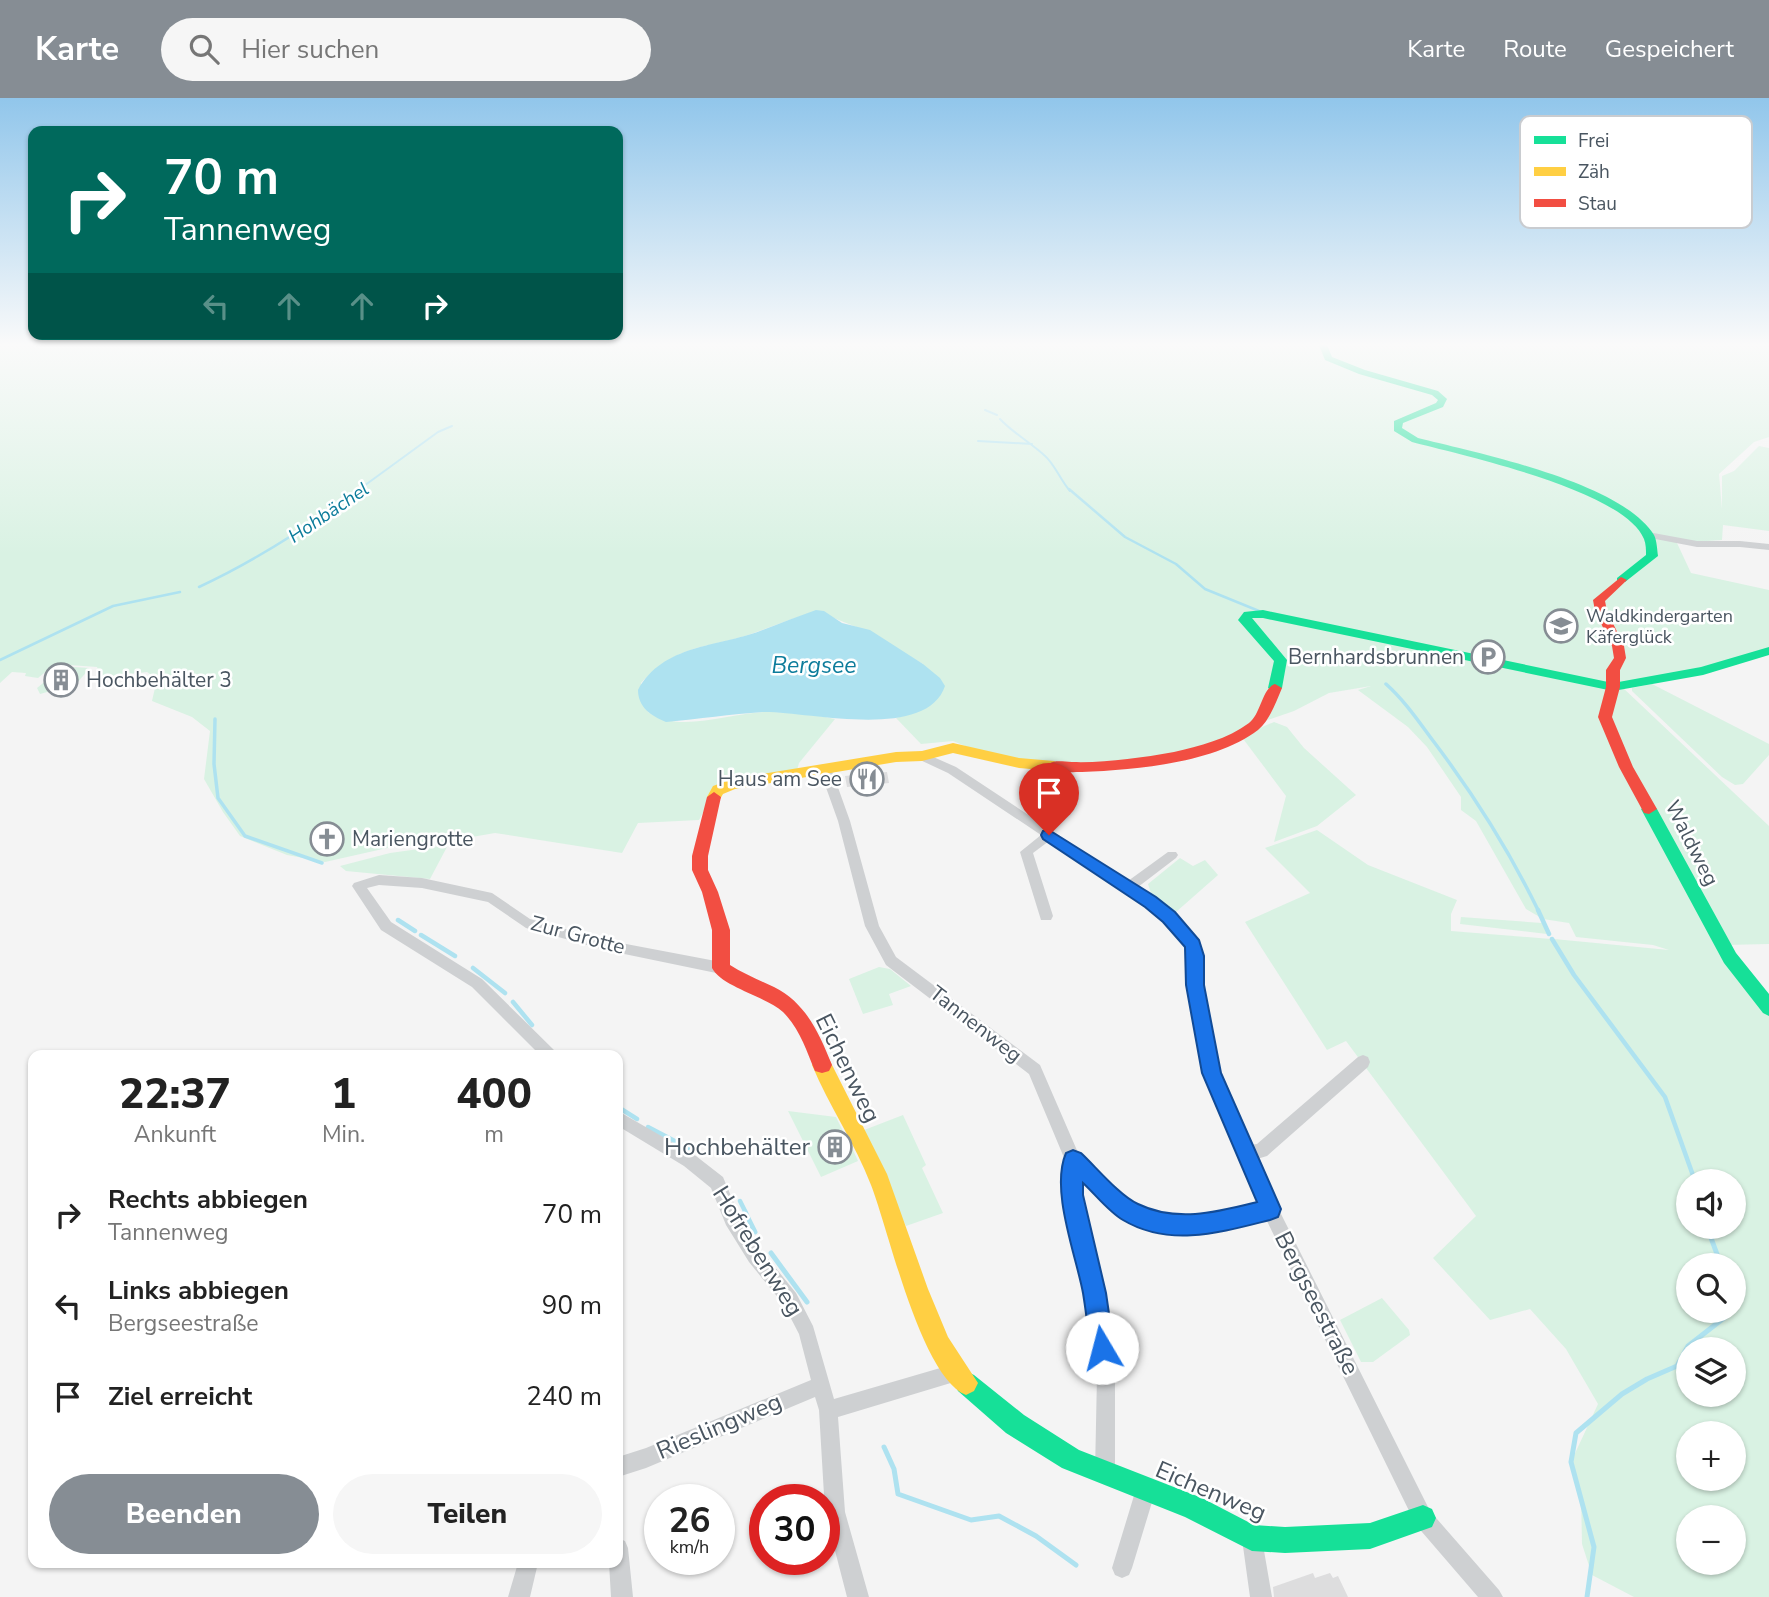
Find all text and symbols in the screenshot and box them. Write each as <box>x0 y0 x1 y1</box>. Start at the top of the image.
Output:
search box <box>161 18 651 81</box>
text: Karte <box>35 27 119 72</box>
icon: search <box>185 30 223 68</box>
text: Hier suchen <box>241 32 379 67</box>
text: Karte <box>1407 33 1465 65</box>
text: Route <box>1503 33 1567 65</box>
text: Gespeichert <box>1605 33 1734 65</box>
legend <box>1520 116 1752 228</box>
text: Frei <box>1578 128 1609 154</box>
text: 70 m <box>164 144 279 211</box>
icon: right <box>49 154 140 245</box>
text: Zäh <box>1578 159 1610 185</box>
text: Stau <box>1578 191 1617 217</box>
text: Tannenweg <box>164 208 332 251</box>
icon: left <box>197 287 235 325</box>
icon: ahead <box>270 287 308 325</box>
icon: ahead <box>343 287 381 325</box>
icon: right <box>416 287 454 325</box>
water label: Hohbächel <box>283 476 374 549</box>
place label: Waldkindergarten Käferglück <box>1586 604 1733 649</box>
school or university icon: Waldkindergarten Käferglück <box>1542 607 1580 645</box>
parking icon: Bernhardsbrunnen <box>1469 638 1507 676</box>
place label: Bernhardsbrunnen <box>1288 643 1464 671</box>
water label: Bergsee <box>772 650 856 681</box>
building icon: Hochbehälter 3 <box>42 661 80 699</box>
place label: Hochbehälter 3 <box>86 666 232 694</box>
restaurant icon: Haus am See <box>848 760 886 798</box>
pin <box>1019 763 1079 835</box>
place label: Haus am See <box>718 765 842 793</box>
icon: arrive <box>1030 774 1068 812</box>
street label: Waldweg <box>1659 795 1725 891</box>
church icon: Mariengrotte <box>308 820 346 858</box>
place label: Mariengrotte <box>352 825 473 853</box>
street label: Zur Grotte <box>528 909 628 961</box>
street label: Tannenweg <box>924 979 1028 1069</box>
street label: Eichenweg <box>808 1008 888 1128</box>
text: 22:37 <box>119 1066 231 1123</box>
text: 1 <box>331 1066 356 1123</box>
text: 400 <box>456 1066 532 1123</box>
text: Ankunft <box>134 1119 216 1150</box>
text: Min. <box>322 1119 365 1150</box>
text: m <box>484 1119 504 1150</box>
building icon: Hochbehälter <box>816 1128 854 1166</box>
place label: Hochbehälter <box>664 1131 810 1163</box>
map controls <box>1676 1169 1746 1575</box>
button: sound <box>1676 1169 1746 1239</box>
street label: Hofrebenweg <box>705 1180 811 1322</box>
text: Rechts abbiegen <box>108 1182 308 1217</box>
icon: right <box>49 1196 87 1234</box>
text: 70 m <box>542 1197 602 1232</box>
text: Tannenweg <box>108 1217 228 1248</box>
street label: Bergseestraße <box>1267 1226 1367 1380</box>
button: search <box>1676 1253 1746 1323</box>
text: Links abbiegen <box>108 1273 289 1308</box>
icon: left <box>49 1287 87 1325</box>
text: 90 m <box>542 1288 602 1323</box>
text: Bergseestraße <box>108 1308 259 1339</box>
position arrow <box>1065 1311 1139 1385</box>
button: layers <box>1676 1337 1746 1407</box>
icon: arrive <box>49 1378 87 1416</box>
text: Ziel erreicht <box>108 1379 252 1414</box>
text: 240 m <box>526 1379 602 1414</box>
street label: Rieslingweg <box>651 1385 787 1467</box>
button: + <box>1676 1421 1746 1491</box>
street label: Eichenweg <box>1151 1453 1271 1529</box>
button: Beenden <box>49 1474 319 1554</box>
button: Teilen <box>333 1474 602 1554</box>
speed limit sign: 30 <box>749 1484 840 1575</box>
text: 26 <box>668 1497 711 1544</box>
button: − <box>1676 1505 1746 1575</box>
text: km/h <box>670 1535 709 1559</box>

